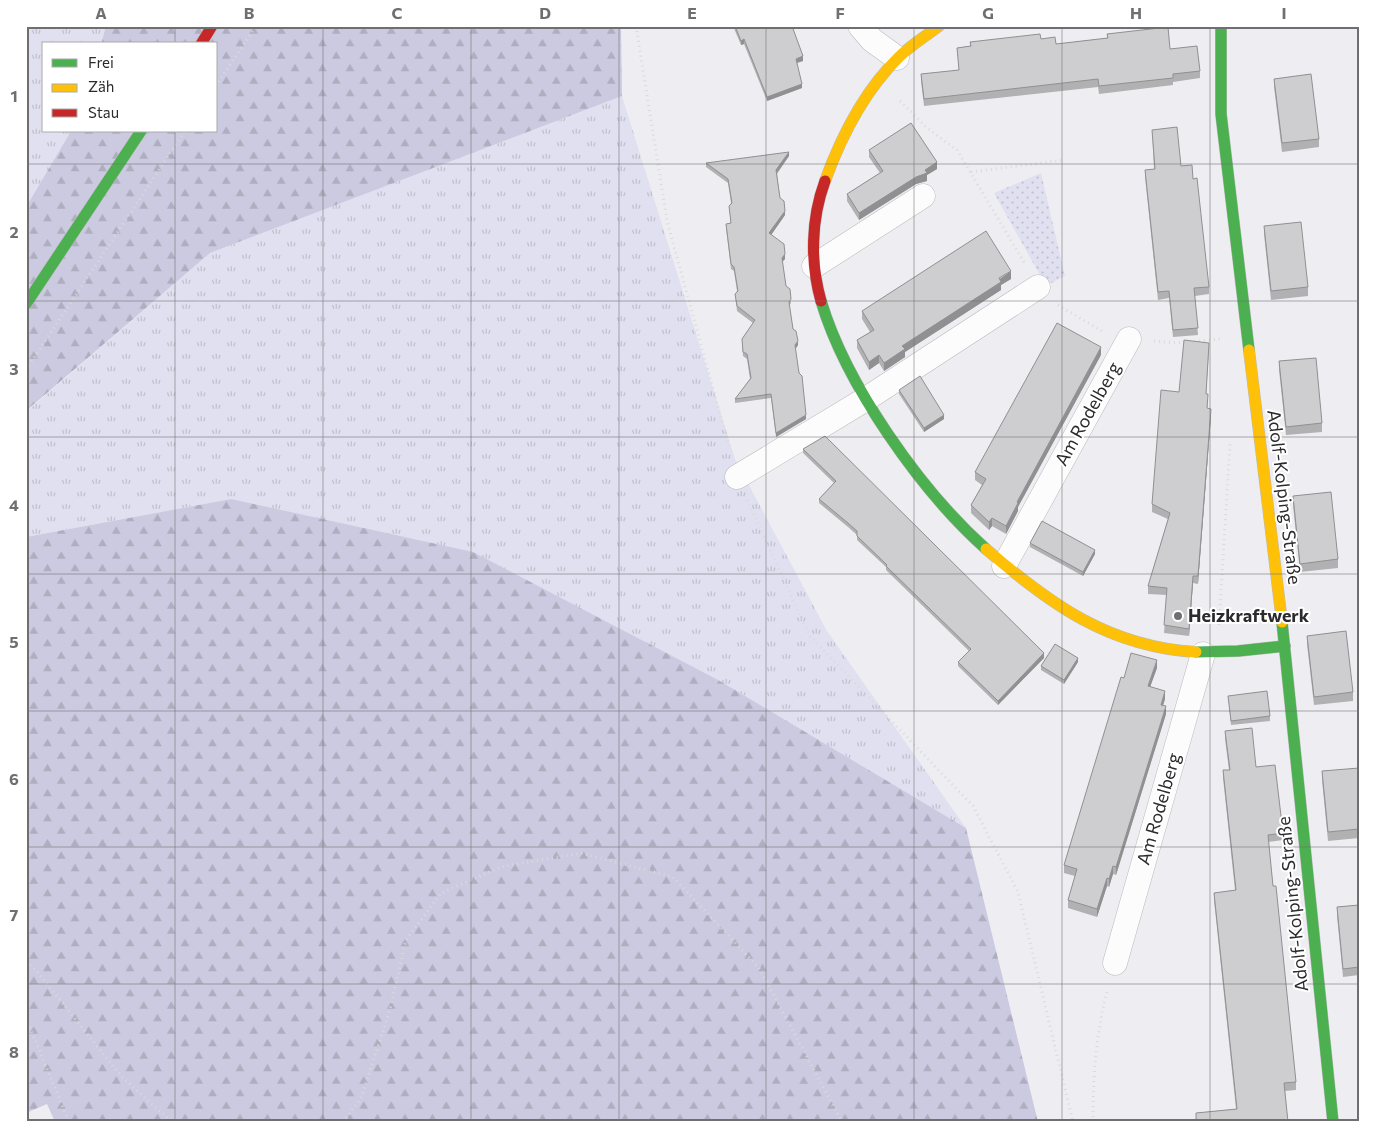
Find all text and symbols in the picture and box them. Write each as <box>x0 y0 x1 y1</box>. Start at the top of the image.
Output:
text: A <box>95 3 107 22</box>
text: B <box>244 3 255 22</box>
text: C <box>392 3 403 22</box>
text: D <box>539 3 551 22</box>
text: E <box>687 3 697 22</box>
text: F <box>835 3 845 22</box>
text: G <box>982 3 994 22</box>
text: H <box>1130 3 1142 22</box>
text: I <box>1281 3 1287 22</box>
legend <box>42 42 218 132</box>
text: Frei <box>88 53 114 71</box>
text: Zäh <box>88 77 114 95</box>
text: 1 <box>10 86 18 105</box>
text: Stau <box>88 103 119 121</box>
text: 2 <box>9 222 19 241</box>
street label: Am Rodelberg <box>1050 358 1125 469</box>
text: 3 <box>9 359 19 378</box>
street label: Adolf-Kolping-Straße <box>1263 408 1307 586</box>
text: 4 <box>9 495 19 514</box>
place label: Heizkraftwerk <box>1188 604 1310 626</box>
marker: Heizkraftwerk <box>1172 610 1184 622</box>
text: 5 <box>9 632 19 651</box>
street label: Am Rodelberg <box>1132 750 1185 867</box>
text: 6 <box>9 769 19 788</box>
street label: Adolf-Kolping-Straße <box>1272 815 1312 993</box>
text: 7 <box>10 905 19 924</box>
text: 8 <box>9 1042 19 1061</box>

